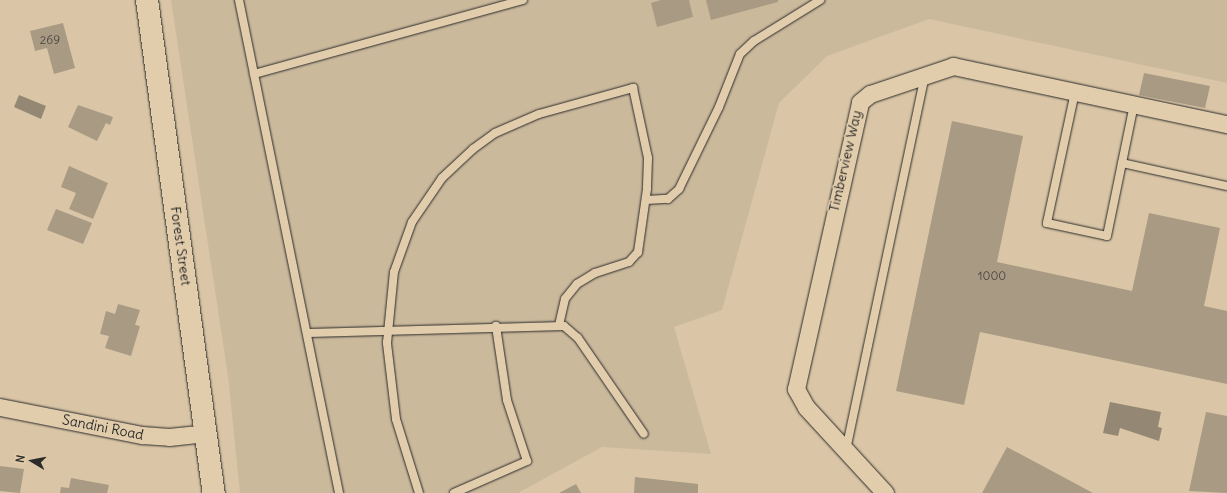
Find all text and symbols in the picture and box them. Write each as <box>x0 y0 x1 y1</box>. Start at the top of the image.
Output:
house number: 269 <box>40 33 60 47</box>
street label: Timberview Way <box>825 109 865 213</box>
street label: Forest Street <box>167 205 195 287</box>
house number: 1000 <box>978 269 1006 283</box>
street label: Sandini Road <box>61 411 145 443</box>
north arrow <box>12 441 52 481</box>
text: N <box>13 454 28 464</box>

